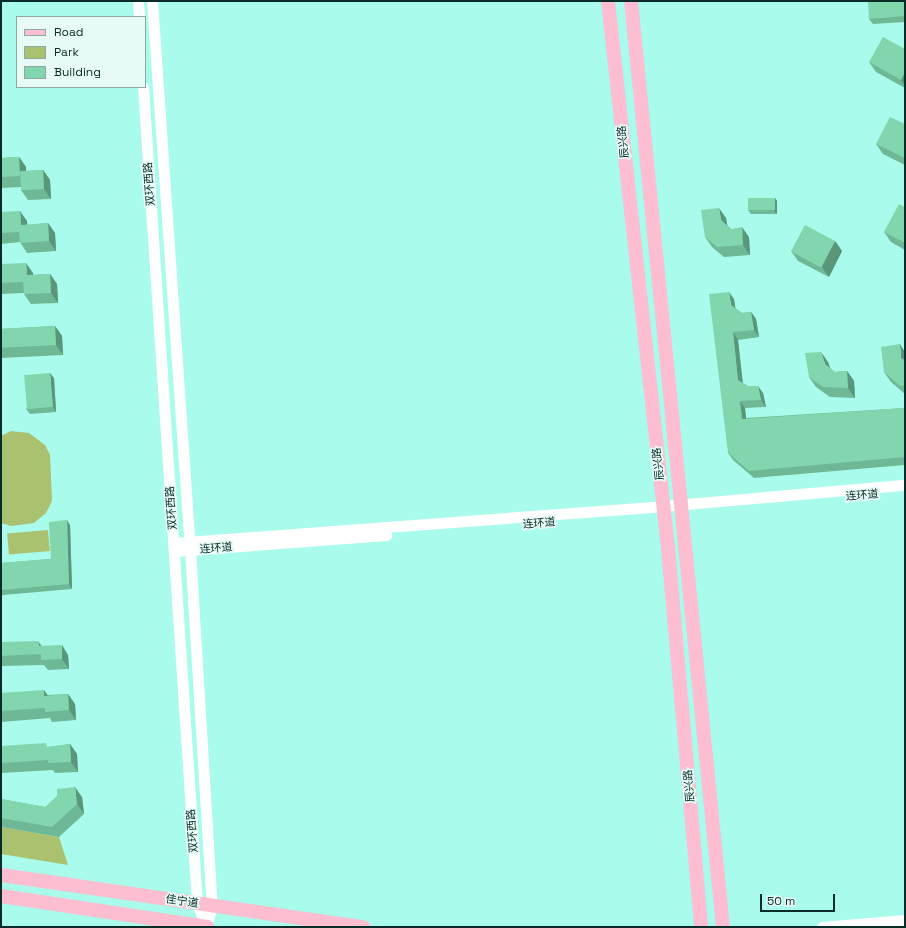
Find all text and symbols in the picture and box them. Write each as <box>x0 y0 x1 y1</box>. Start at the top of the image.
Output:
legend <box>16 16 146 88</box>
text: Road <box>54 24 83 40</box>
text: Park <box>54 44 79 60</box>
text: Building <box>54 64 101 80</box>
street label: 辰兴路 <box>615 125 631 159</box>
street label: 双环西路 <box>141 162 157 206</box>
street label: 辰兴路 <box>650 447 666 481</box>
street label: 双环西路 <box>163 486 179 530</box>
street label: 连环道 <box>845 487 879 503</box>
street label: 连环道 <box>522 515 556 531</box>
street label: 连环道 <box>199 540 233 556</box>
street label: 辰兴路 <box>681 769 697 803</box>
street label: 双环西路 <box>184 809 200 853</box>
scale bar <box>762 886 837 912</box>
street label: 佳宁道 <box>165 892 199 910</box>
text: 50 m <box>767 893 795 909</box>

